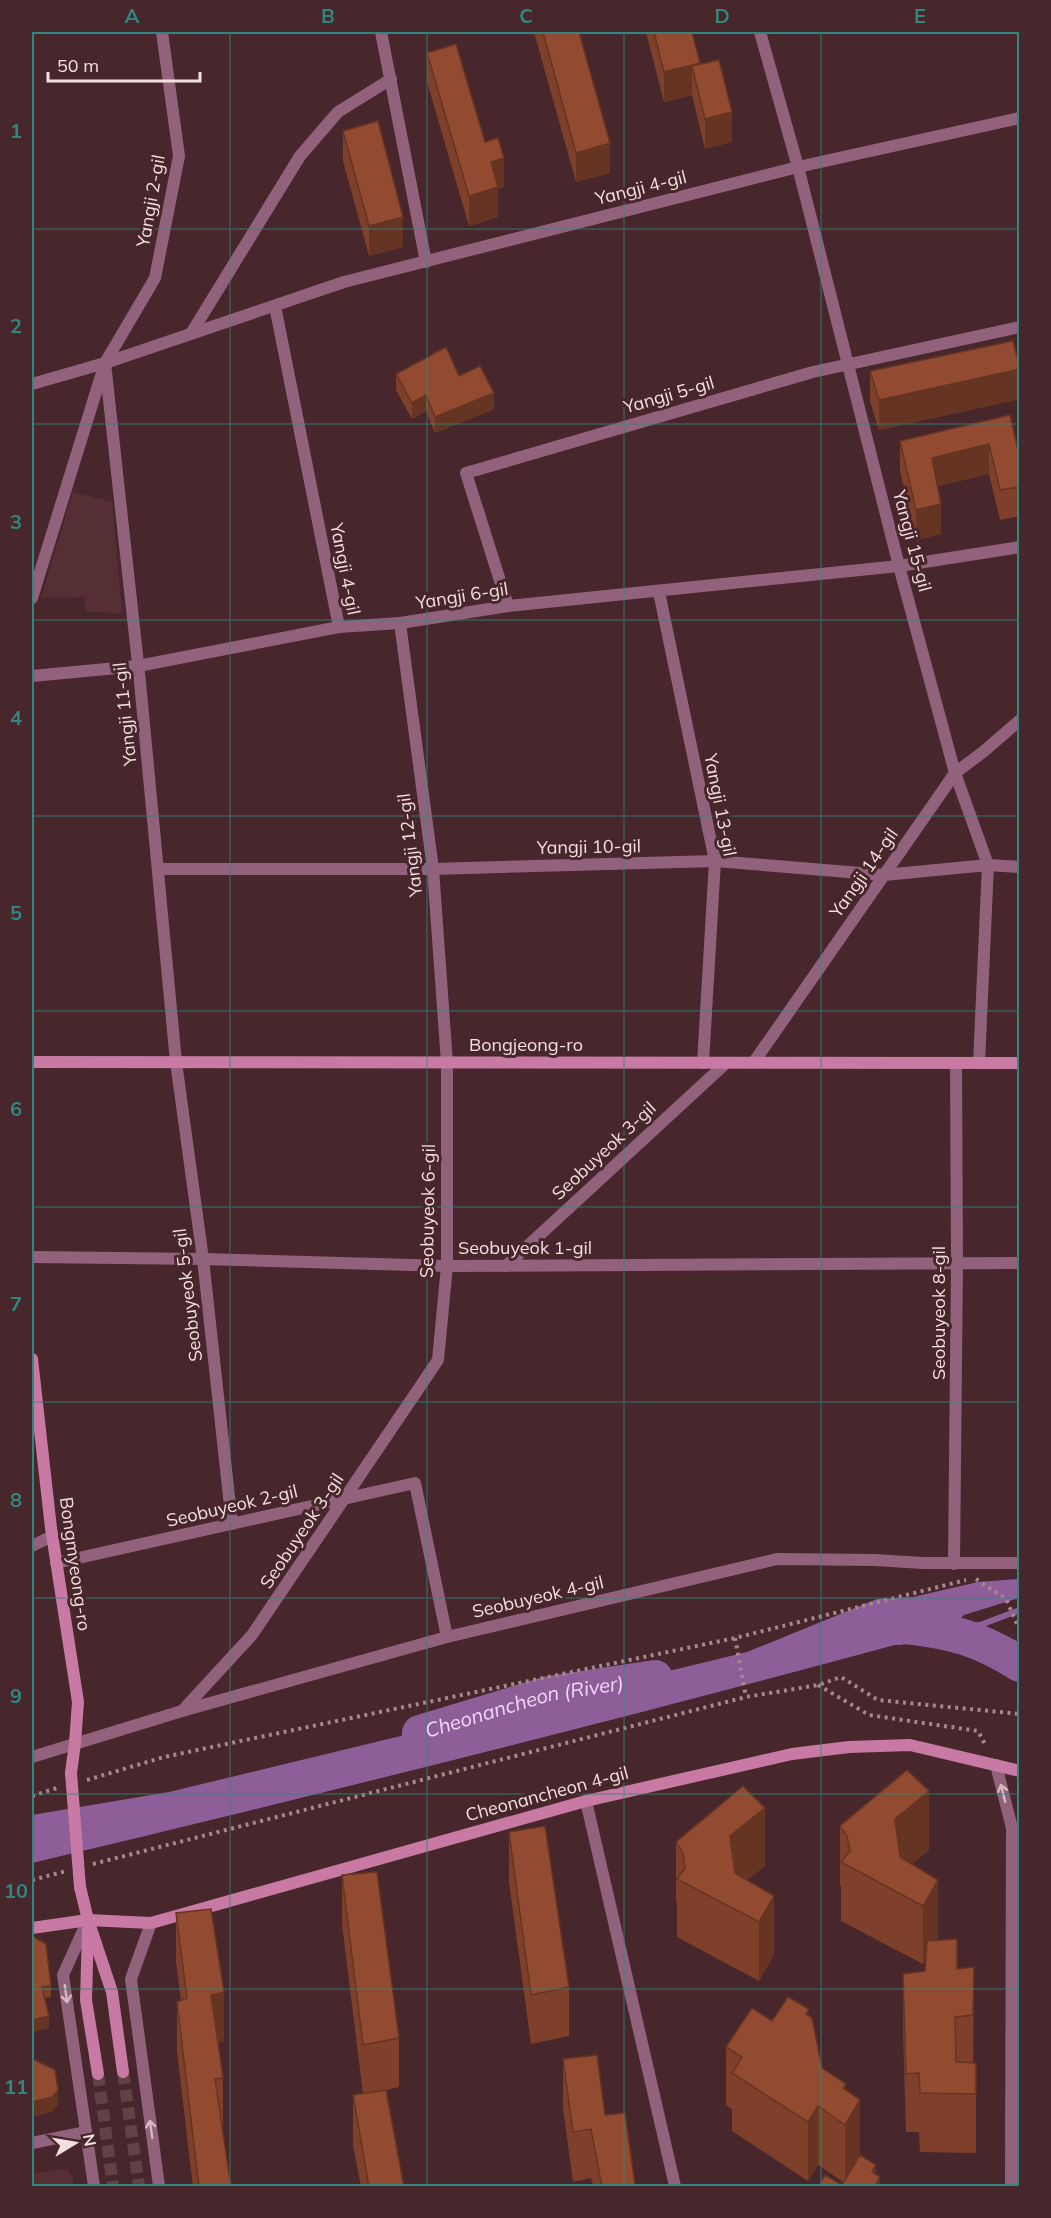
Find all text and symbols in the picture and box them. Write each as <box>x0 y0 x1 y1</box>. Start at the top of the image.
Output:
text: A <box>125 3 140 28</box>
text: B <box>321 3 335 28</box>
text: C <box>519 3 533 28</box>
text: D <box>714 3 730 28</box>
text: E <box>914 3 926 28</box>
scale bar <box>48 45 200 83</box>
text: 50 m <box>57 54 99 77</box>
text: 1 <box>10 118 22 143</box>
street label: Yangji 2-gil <box>131 153 170 250</box>
street label: Yangji 4-gil <box>592 165 689 210</box>
text: 2 <box>10 313 22 338</box>
street label: Yangji 5-gil <box>620 371 717 419</box>
street label: Yangji 15-gil <box>888 487 937 594</box>
text: 3 <box>10 509 22 534</box>
street label: Yangji 4-gil <box>325 520 366 617</box>
street label: Yangji 6-gil <box>413 577 510 614</box>
street label: Yangji 11-gil <box>108 661 141 768</box>
text: 4 <box>10 705 22 730</box>
street label: Yangji 13-gil <box>699 751 742 858</box>
street label: Yangji 12-gil <box>392 792 427 899</box>
street label: Yangji 14-gil <box>824 824 903 923</box>
street label: Yangji 10-gil <box>536 834 641 859</box>
text: 5 <box>10 900 22 925</box>
street label: Bongjeong-ro <box>469 1033 583 1056</box>
text: 6 <box>10 1096 22 1121</box>
street label: Seobuyeok 3-gil <box>547 1096 661 1205</box>
street label: Seobuyeok 6-gil <box>415 1144 440 1278</box>
street label: Seobuyeok 5-gil <box>168 1227 207 1363</box>
street label: Seobuyeok 1-gil <box>458 1236 592 1259</box>
street label: Seobuyeok 8-gil <box>927 1246 950 1380</box>
text: 7 <box>10 1291 22 1316</box>
street label: Seobuyeok 3-gil <box>255 1469 349 1593</box>
street label: Seobuyeok 2-gil <box>164 1479 300 1532</box>
text: 8 <box>10 1487 22 1512</box>
street label: Bongmyeong-ro <box>55 1496 96 1632</box>
street label: Seobuyeok 4-gil <box>470 1570 606 1623</box>
water label: Cheonancheon (River) <box>422 1670 625 1743</box>
text: 9 <box>10 1683 22 1708</box>
street label: Cheonancheon 4-gil <box>463 1761 631 1826</box>
one-way arrow <box>996 1784 1008 1803</box>
text: 10 <box>4 1878 28 1903</box>
one-way arrow <box>60 1983 71 2003</box>
text: 11 <box>4 2074 28 2099</box>
north arrow <box>45 2113 105 2173</box>
one-way arrow <box>146 2119 157 2139</box>
text: N <box>79 2132 101 2148</box>

